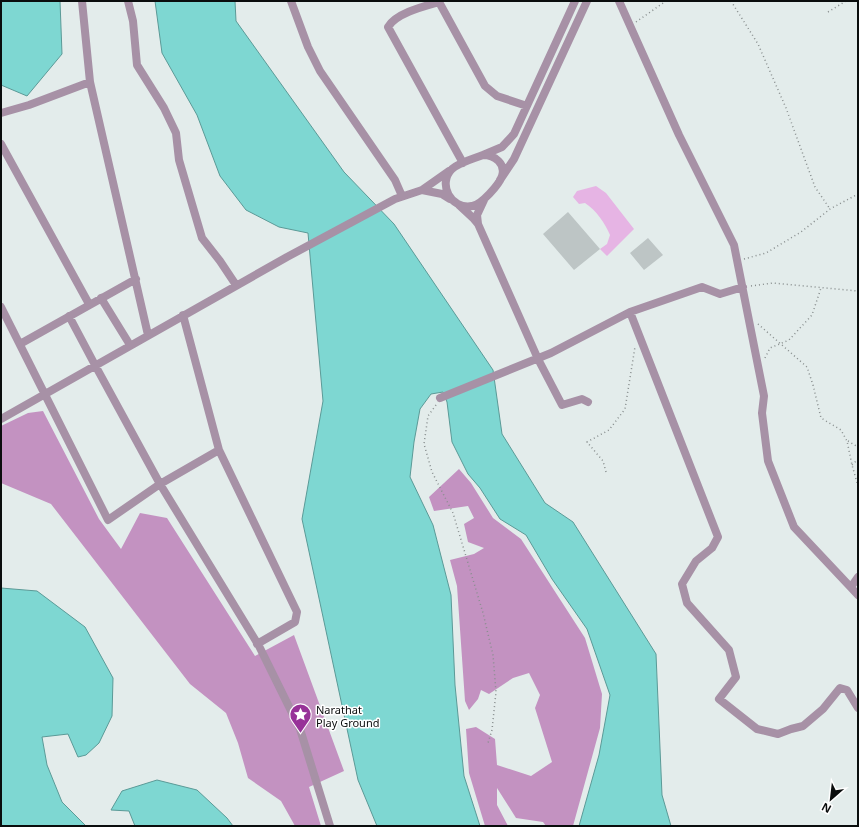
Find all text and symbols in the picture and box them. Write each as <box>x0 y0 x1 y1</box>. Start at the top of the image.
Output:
place icon: Narathat Play Ground <box>288 702 314 735</box>
place label: Narathat Play Ground <box>316 702 379 730</box>
north arrow <box>811 779 851 819</box>
text: N <box>819 800 834 817</box>

